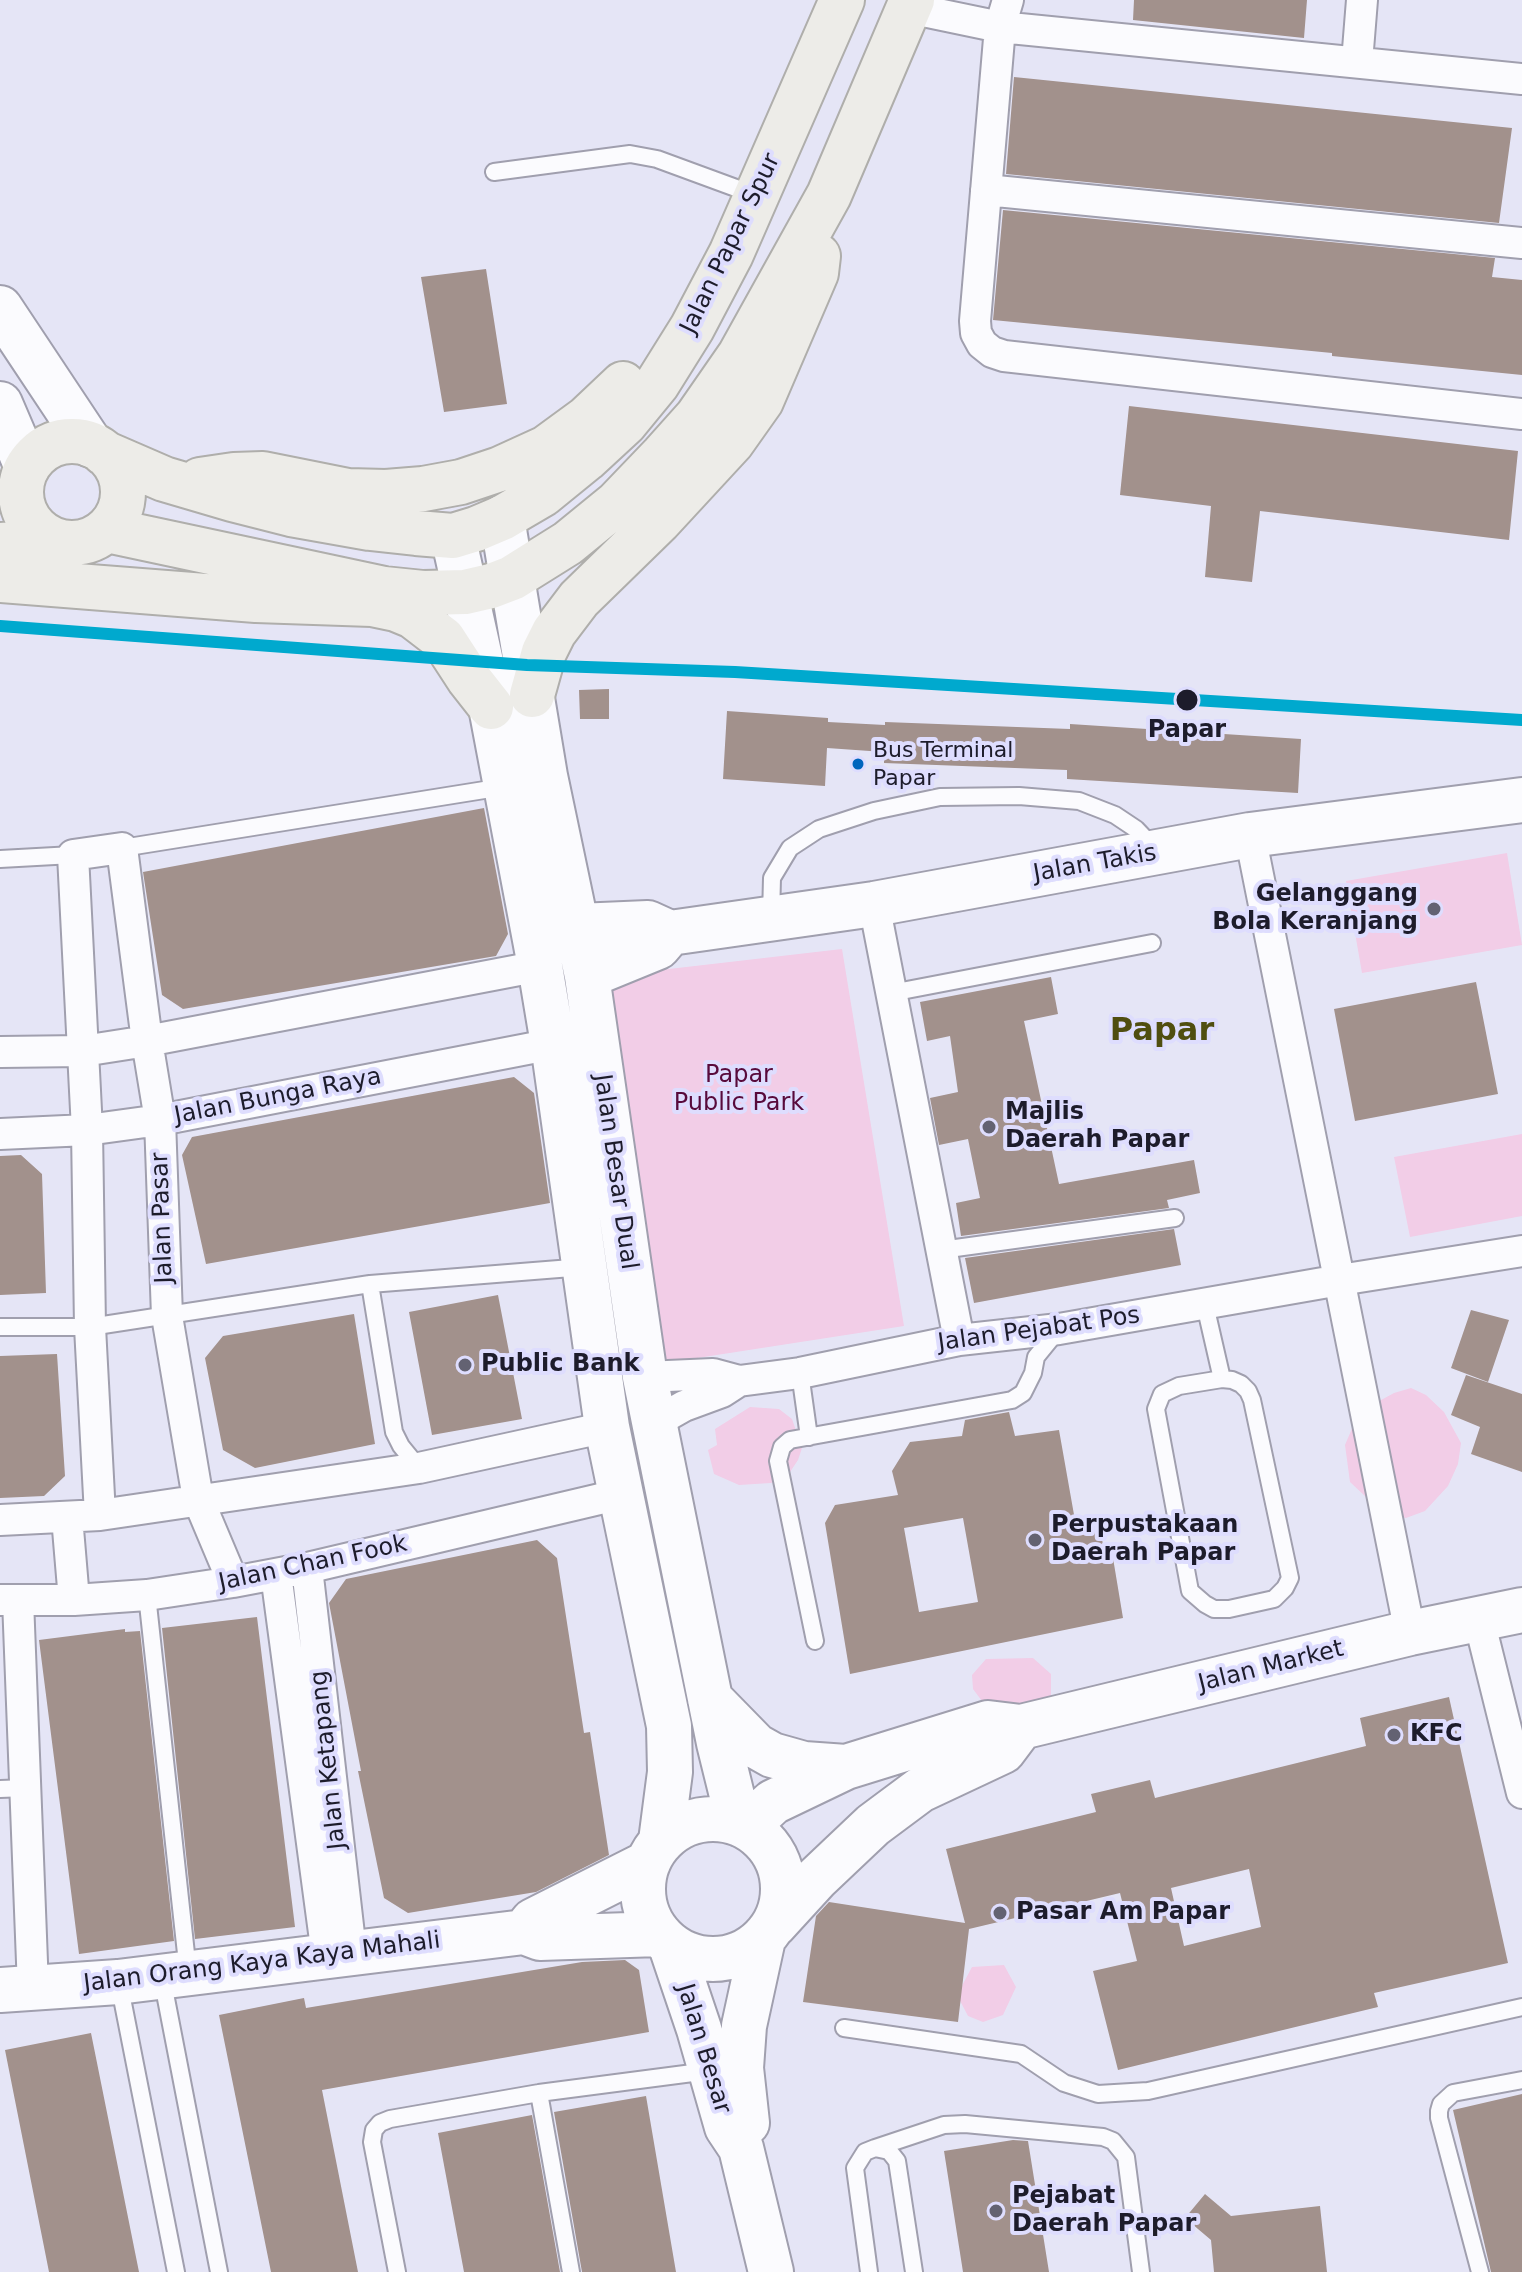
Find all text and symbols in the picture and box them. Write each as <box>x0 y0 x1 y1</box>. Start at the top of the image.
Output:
street label: Jalan Papar Spur <box>675 149 787 339</box>
marker: Papar <box>1174 687 1200 713</box>
place label: Papar <box>1148 717 1226 745</box>
place label: Bus Terminal Papar <box>873 738 1013 790</box>
marker: Bus Terminal Papar <box>850 756 866 772</box>
street label: Jalan Takis <box>1031 839 1159 889</box>
place label: Gelanggang Bola Keranjang <box>1212 881 1418 937</box>
marker: Gelanggang Bola Keranjang <box>1425 900 1443 918</box>
district label: Papar <box>1110 1013 1214 1051</box>
park label: Papar Public Park <box>674 1062 804 1118</box>
street label: Jalan Bunga Raya <box>172 1063 384 1131</box>
street label: Jalan Besar Dual <box>587 1072 643 1272</box>
place label: Majlis Daerah Papar <box>1005 1099 1189 1155</box>
marker: Majlis Daerah Papar <box>980 1118 998 1136</box>
street label: Jalan Pasar <box>146 1152 180 1284</box>
street label: Jalan Pejabat Pos <box>936 1302 1142 1358</box>
place label: Public Bank <box>481 1351 639 1379</box>
marker: Public Bank <box>456 1356 474 1374</box>
place label: Perpustakaan Daerah Papar <box>1051 1512 1238 1568</box>
street label: Jalan Chan Fook <box>216 1530 410 1598</box>
marker: Perpustakaan Daerah Papar <box>1026 1531 1044 1549</box>
street label: Jalan Market <box>1195 1635 1347 1699</box>
street label: Jalan Ketapang <box>305 1669 353 1851</box>
place label: KFC <box>1410 1721 1463 1749</box>
marker: KFC <box>1385 1726 1403 1744</box>
place label: Pasar Am Papar <box>1016 1899 1230 1927</box>
marker: Pasar Am Papar <box>991 1904 1009 1922</box>
street label: Jalan Orang Kaya Kaya Mahali <box>82 1927 442 1999</box>
street label: Jalan Besar <box>670 1981 736 2117</box>
place label: Pejabat Daerah Papar <box>1012 2183 1196 2239</box>
marker: Pejabat Daerah Papar <box>987 2202 1005 2220</box>

